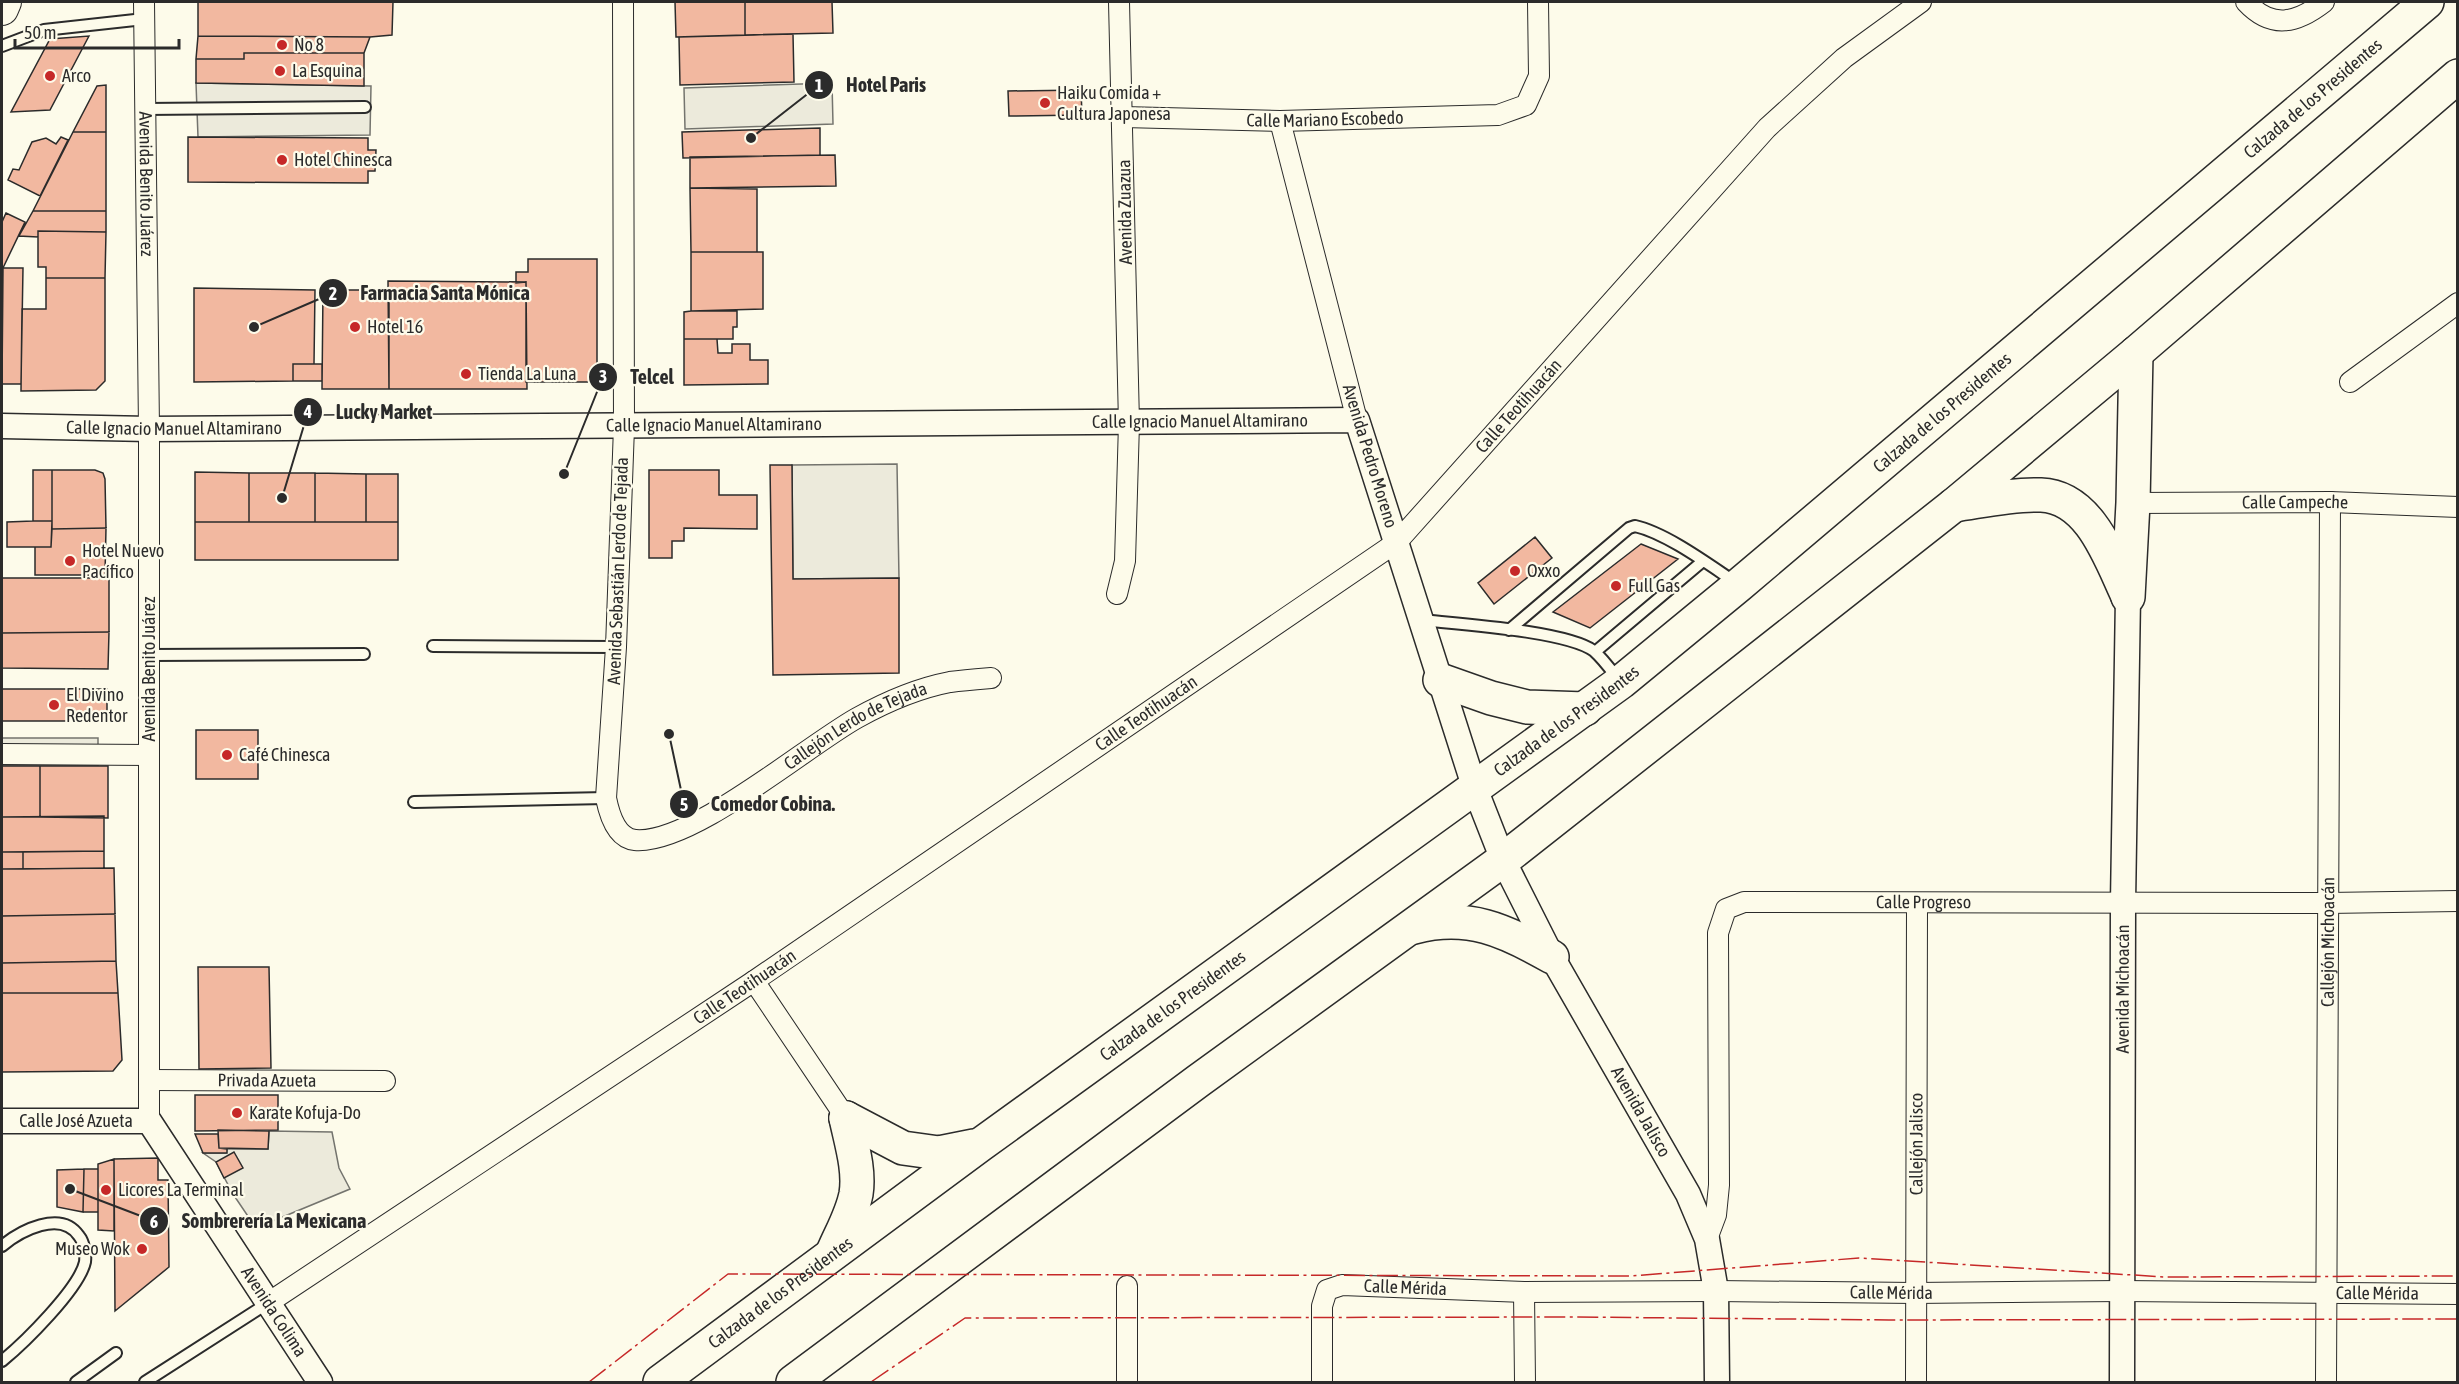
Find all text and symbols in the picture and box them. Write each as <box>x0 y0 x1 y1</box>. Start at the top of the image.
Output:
scale bar <box>15 12 178 50</box>
text: 50 m <box>24 22 56 43</box>
place label: No 8 <box>294 34 324 55</box>
street label: Calzada de los Presidentes <box>2239 34 2386 163</box>
marker: No 8 <box>275 38 289 52</box>
place label: La Esquina <box>292 60 362 81</box>
marker: La Esquina <box>273 64 287 78</box>
place label: Arco <box>62 65 91 86</box>
callout: Hotel Paris <box>804 66 938 104</box>
marker: Arco <box>43 69 57 83</box>
text: Hotel Paris <box>846 73 926 96</box>
text: 1 <box>815 75 823 96</box>
place label: Haiku Comida + Cultura Japonesa <box>1057 82 1171 124</box>
marker: Haiku Comida + Cultura Japonesa <box>1038 96 1052 110</box>
street label: Calle Mariano Escobedo <box>1246 107 1404 131</box>
street label: Avenida Benito Juárez <box>135 111 158 257</box>
place label: Hotel Chinesca <box>294 149 393 170</box>
marker: Hotel Chinesca <box>275 153 289 167</box>
street label: Avenida Zuazua <box>1113 159 1136 265</box>
callout: Farmacia Santa Mónica <box>318 274 542 312</box>
text: Farmacia Santa Mónica <box>360 281 530 304</box>
text: 2 <box>329 283 337 304</box>
place label: Hotel 16 <box>367 316 423 337</box>
marker: Hotel 16 <box>348 320 362 334</box>
street label: Calzada de los Presidentes <box>1869 348 2015 477</box>
street label: Calle Teotihuacán <box>1471 354 1566 457</box>
callout: Telcel <box>588 358 686 396</box>
place label: Tienda La Luna <box>478 363 577 384</box>
text: Telcel <box>630 365 674 388</box>
text: 3 <box>599 366 607 387</box>
marker: Tienda La Luna <box>459 367 473 381</box>
street label: Avenida Pedro Moreno <box>1339 381 1402 530</box>
callout: Lucky Market <box>293 393 444 431</box>
text: Lucky Market <box>336 400 432 423</box>
text: 4 <box>303 401 312 422</box>
street label: Calle Ignacio Manuel Altamirano <box>1092 409 1308 432</box>
street label: Calle Ignacio Manuel Altamirano <box>606 413 822 436</box>
street label: Calle Ignacio Manuel Altamirano <box>66 416 282 439</box>
street label: Avenida Sebastián Lerdo de Tejada <box>603 457 632 685</box>
street label: Calle Campeche <box>2242 491 2349 513</box>
place label: Hotel Nuevo Pacífico <box>82 540 164 582</box>
marker: Hotel Nuevo Pacífico <box>63 554 77 568</box>
place label: Oxxo <box>1527 560 1560 581</box>
marker: Oxxo <box>1508 564 1522 578</box>
place label: Full Gas <box>1628 575 1680 596</box>
marker: Full Gas <box>1609 579 1623 593</box>
street label: Avenida Benito Juárez <box>138 596 159 741</box>
street label: Calzada de los Presidentes <box>1490 661 1643 780</box>
street label: Calle Teotihuacán <box>1091 671 1201 755</box>
street label: Callejón Lerdo de Tejada <box>780 677 929 774</box>
place label: El Divino Redentor <box>66 684 128 726</box>
marker: El Divino Redentor <box>47 698 61 712</box>
place label: Café Chinesca <box>239 744 330 765</box>
marker: Café Chinesca <box>220 748 234 762</box>
callout: Comedor Cobina. <box>669 785 848 823</box>
text: Comedor Cobina. <box>711 792 836 815</box>
text: 5 <box>680 794 688 815</box>
street label: Callejón Michoacán <box>2317 877 2338 1007</box>
street label: Calle Progreso <box>1876 891 1971 912</box>
street label: Avenida Michoacán <box>2112 925 2133 1053</box>
street label: Calle Teotihuacán <box>689 945 800 1028</box>
street label: Calzada de los Presidentes <box>1096 946 1249 1065</box>
street label: Avenida Jalisco <box>1607 1063 1676 1161</box>
street label: Privada Azueta <box>217 1069 317 1091</box>
street label: Callejón Jalisco <box>1905 1093 1927 1195</box>
place label: Karate Kofuja-Do <box>249 1102 361 1123</box>
marker: Karate Kofuja-Do <box>230 1106 244 1120</box>
street label: Calle José Azueta <box>19 1110 133 1131</box>
place label: Licores La Terminal <box>118 1179 244 1200</box>
marker: Licores La Terminal <box>99 1183 113 1197</box>
callout: Sombrerería La Mexicana <box>139 1202 378 1240</box>
text: Sombrerería La Mexicana <box>182 1209 366 1232</box>
text: 6 <box>150 1211 158 1232</box>
street label: Calzada de los Presidentes <box>704 1232 857 1353</box>
place label: Museo Wok <box>55 1238 130 1259</box>
marker: Museo Wok <box>135 1242 149 1256</box>
street label: Avenida Colima <box>237 1262 311 1360</box>
street label: Calle Mérida <box>1363 1275 1447 1299</box>
street label: Calle Mérida <box>1850 1281 1933 1303</box>
street label: Calle Mérida <box>2336 1282 2419 1304</box>

